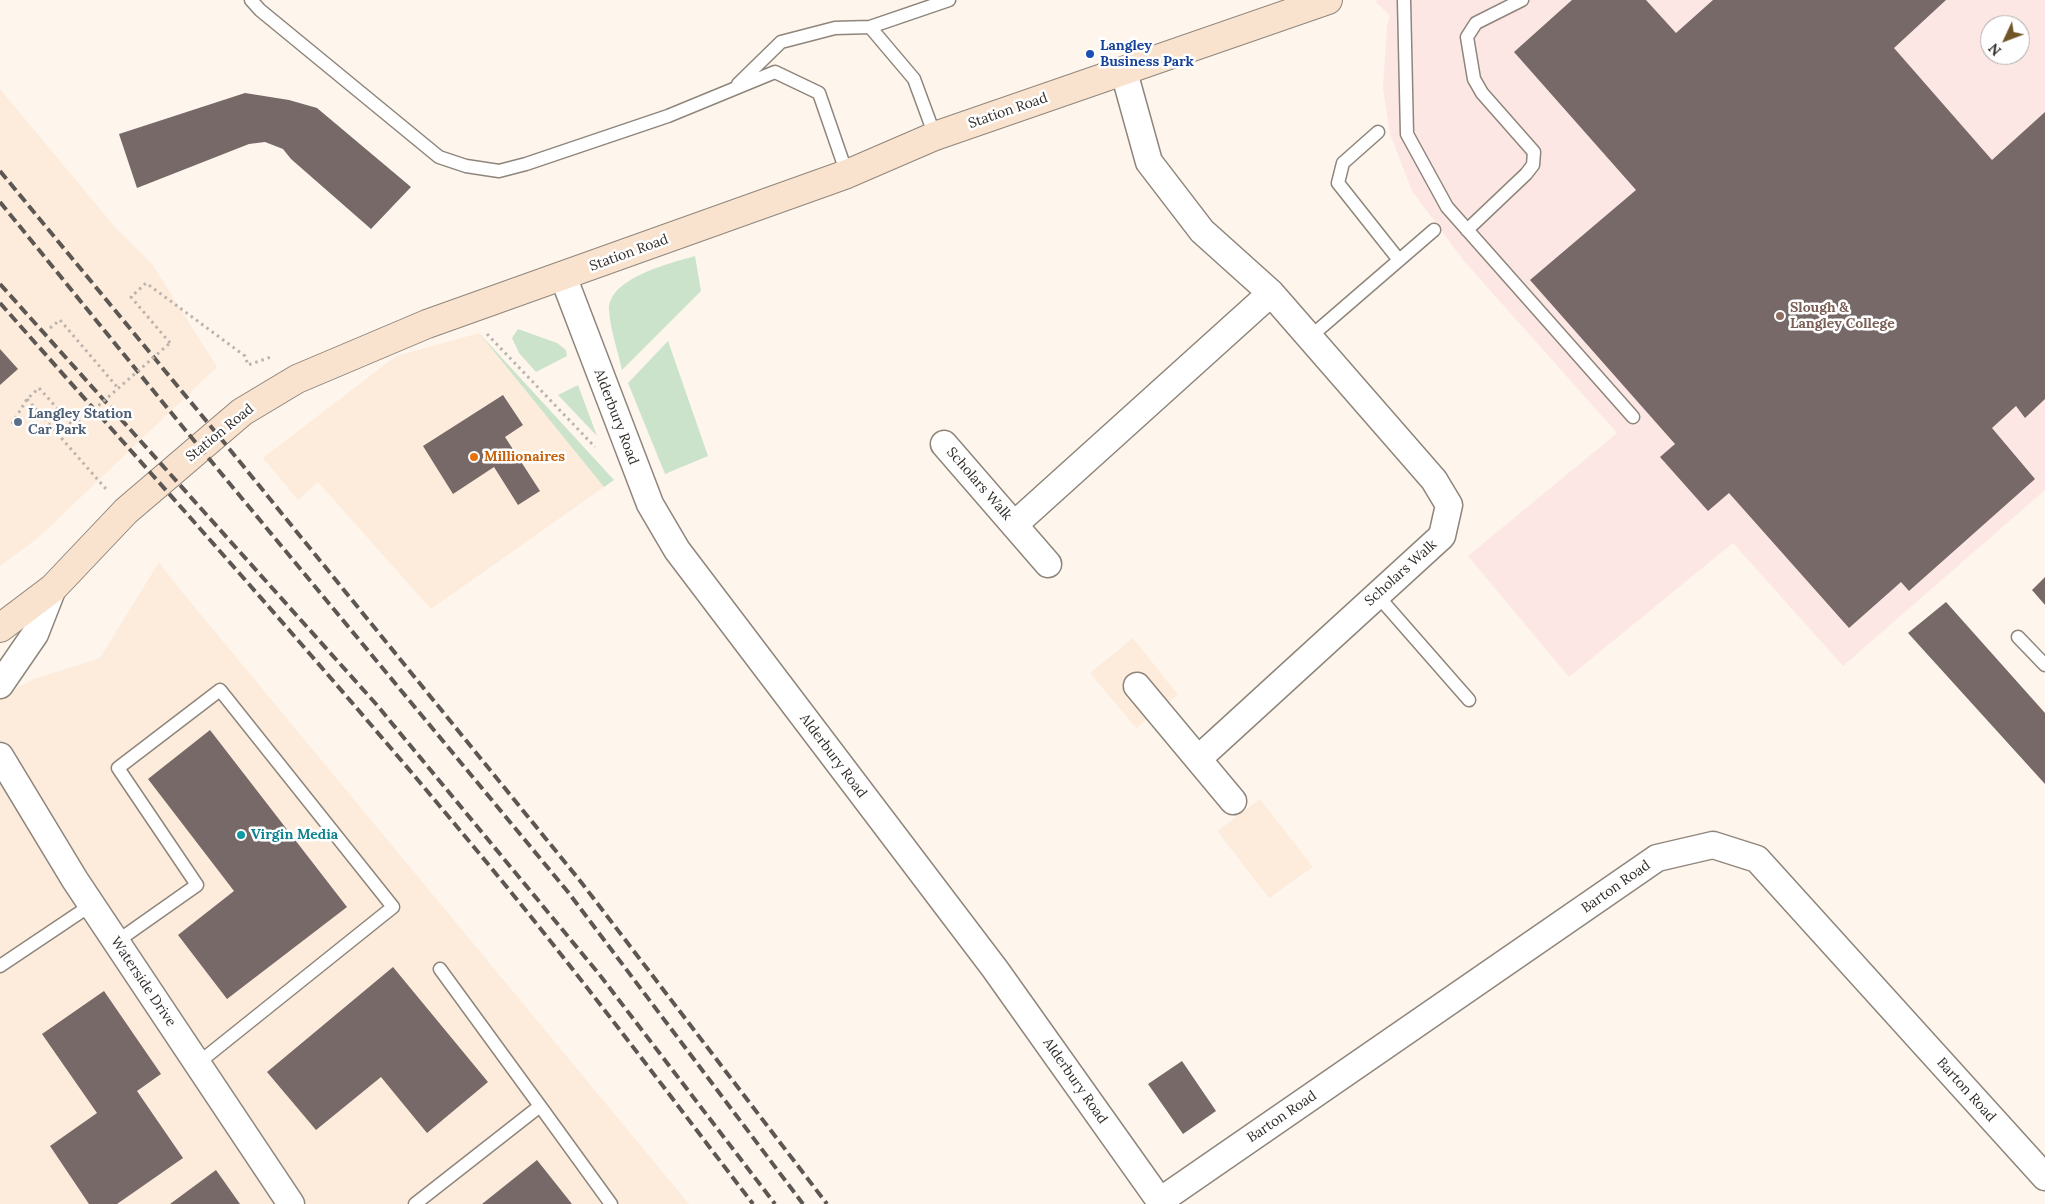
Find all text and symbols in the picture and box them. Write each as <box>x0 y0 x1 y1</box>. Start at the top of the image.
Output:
north arrow <box>1980 15 2030 65</box>
place label: Langley Business Park <box>1100 38 1194 70</box>
text: N <box>1984 39 2005 60</box>
marker: Langley Business Park <box>1084 48 1096 60</box>
street label: Station Road <box>966 90 1050 132</box>
street label: Station Road <box>587 231 671 275</box>
place label: Slough & Langley College <box>1790 300 1895 332</box>
marker: Slough & Langley College <box>1774 310 1786 322</box>
street label: Alderbury Road <box>590 367 642 467</box>
street label: Station Road <box>183 400 257 466</box>
place label: Langley Station Car Park <box>28 406 132 438</box>
marker: Langley Station Car Park <box>12 416 24 428</box>
street label: Scholars Walk <box>943 444 1015 524</box>
place label: Millionaires <box>484 449 565 465</box>
marker: Millionaires <box>468 451 480 463</box>
street label: Scholars Walk <box>1362 536 1440 610</box>
street label: Alderbury Road <box>796 711 870 801</box>
place label: Virgin Media <box>251 827 338 843</box>
marker: Virgin Media <box>235 829 247 841</box>
street label: Barton Road <box>1578 857 1654 917</box>
street label: Waterside Drive <box>107 934 179 1030</box>
street label: Alderbury Road <box>1039 1035 1111 1127</box>
street label: Barton Road <box>1933 1055 1999 1125</box>
street label: Barton Road <box>1244 1088 1320 1146</box>

